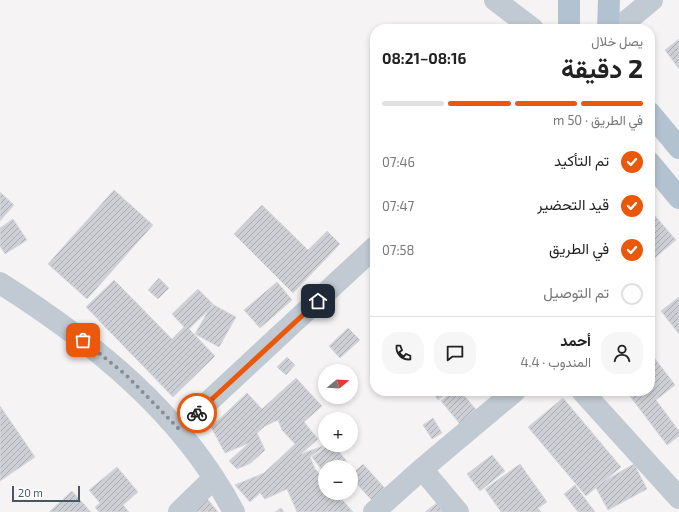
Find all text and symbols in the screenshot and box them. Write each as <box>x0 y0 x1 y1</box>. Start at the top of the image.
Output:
text: يصل خلال <box>591 33 643 49</box>
text: 08:16–08:21 <box>382 49 466 67</box>
text: 2 دقيقة <box>561 52 643 83</box>
text: في الطريق · 50 m <box>553 112 643 128</box>
text: تم التأكيد <box>554 151 609 169</box>
icon: check <box>621 151 643 173</box>
text: 07:46 <box>382 154 415 170</box>
text: قيد التحضير <box>537 195 609 213</box>
icon: check <box>621 195 643 217</box>
text: 07:47 <box>382 198 414 214</box>
text: في الطريق <box>549 239 609 257</box>
icon: check <box>621 239 643 261</box>
text: 07:58 <box>382 242 414 258</box>
text: تم التوصيل <box>543 283 609 301</box>
pin <box>301 284 335 318</box>
icon: home <box>307 290 329 312</box>
pin <box>66 323 100 357</box>
icon: bag <box>72 329 94 351</box>
text: أحمد <box>560 331 591 349</box>
button: phone <box>382 332 424 374</box>
button: chat <box>434 332 476 374</box>
button: person <box>601 332 643 374</box>
text: المندوب · 4.4 <box>521 354 591 370</box>
north arrow <box>318 364 358 404</box>
map controls <box>318 364 358 500</box>
courier <box>177 393 217 433</box>
icon: bike <box>186 402 208 424</box>
button: + <box>318 412 358 452</box>
button: − <box>318 460 358 500</box>
scale bar <box>12 484 80 503</box>
text: 20 m <box>18 486 43 499</box>

